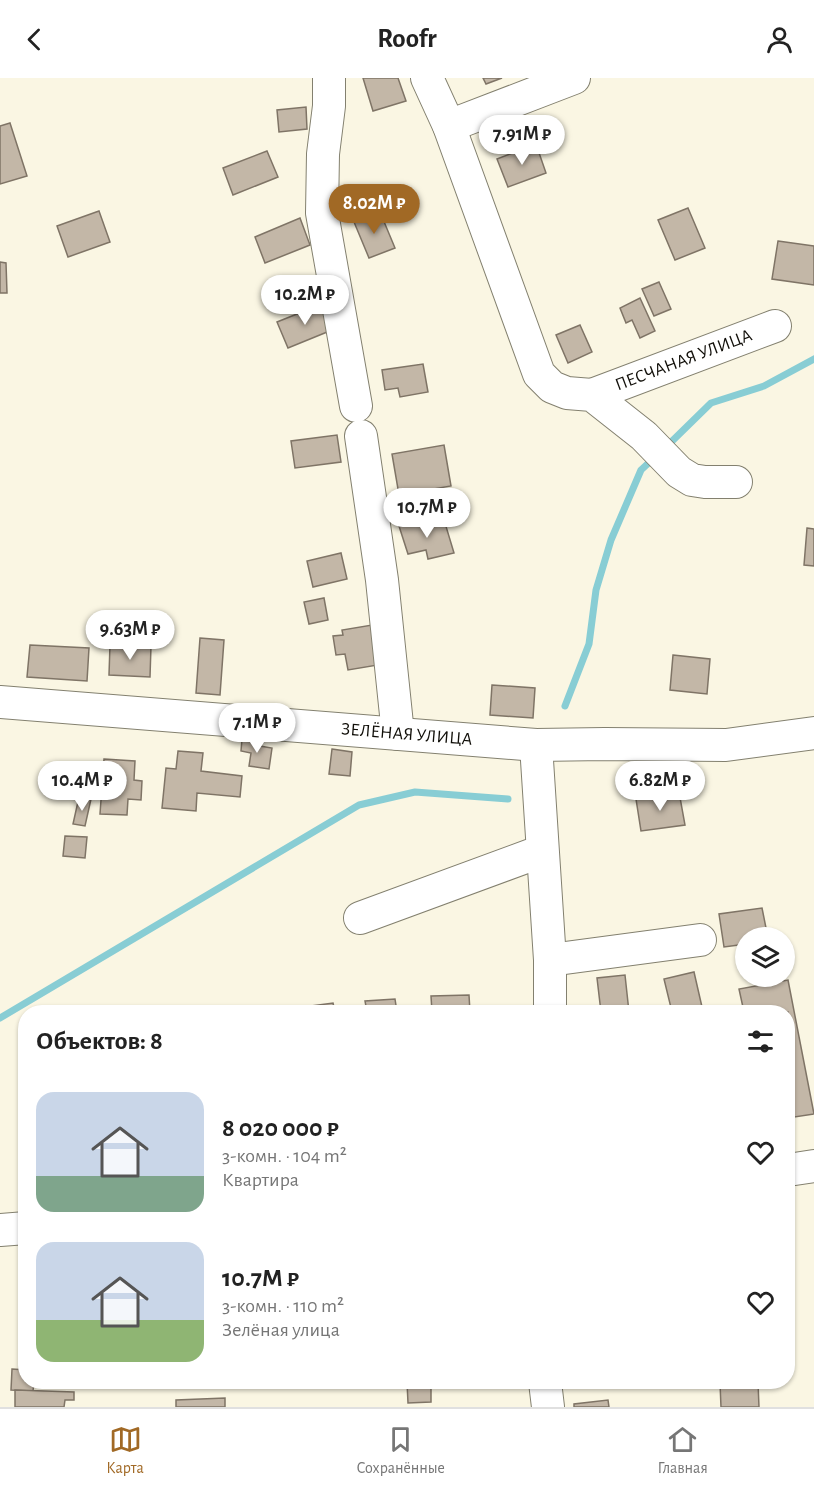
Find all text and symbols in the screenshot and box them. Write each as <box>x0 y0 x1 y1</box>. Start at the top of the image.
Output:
icon: back <box>18 23 51 56</box>
icon: person <box>763 23 796 56</box>
text: Roofr <box>377 25 437 52</box>
pin: 7.91M ₽ <box>467 115 577 166</box>
text: 7.91M ₽ <box>493 124 551 144</box>
pin: 8.02M ₽ <box>319 184 429 235</box>
text: 8.02M ₽ <box>343 193 405 213</box>
pin: 10.2M ₽ <box>250 275 360 326</box>
text: 10.2M ₽ <box>275 284 335 304</box>
street label: ПЕСЧАНАЯ УЛИЦА <box>613 326 755 394</box>
pin: 10.7M ₽ <box>372 488 482 539</box>
text: 10.7M ₽ <box>397 497 457 517</box>
pin: 9.63M ₽ <box>75 610 185 661</box>
text: 9.63M ₽ <box>100 619 160 639</box>
pin: 7.1M ₽ <box>208 703 306 754</box>
text: 7.1M ₽ <box>233 712 281 732</box>
street label: ЗЕЛЁНАЯ УЛИЦА <box>341 720 473 749</box>
pin: 10.4M ₽ <box>27 761 137 812</box>
pin: 6.82M ₽ <box>605 761 715 812</box>
text: 10.4M ₽ <box>52 770 112 790</box>
text: 6.82M ₽ <box>629 770 691 790</box>
map controls <box>735 927 795 987</box>
button: layers <box>735 927 795 987</box>
icon: filters <box>744 1025 777 1058</box>
text: Объектов: 8 <box>36 1028 163 1054</box>
text: 8 020 000 ₽ <box>222 1115 339 1141</box>
icon: home <box>84 1116 156 1188</box>
icon: heart <box>744 1136 777 1169</box>
text: 3-комн. · 104 m² <box>222 1146 347 1166</box>
text: Квартира <box>222 1170 299 1190</box>
text: 10.7M ₽ <box>222 1265 299 1291</box>
icon: home <box>84 1266 156 1338</box>
icon: heart <box>744 1286 777 1319</box>
text: 3-комн. · 110 m² <box>222 1296 344 1316</box>
text: Зелёная улица <box>222 1320 340 1340</box>
tab: Карта <box>106 1423 144 1478</box>
tab: Сохранённые <box>356 1423 445 1478</box>
tab: Главная <box>657 1423 708 1478</box>

